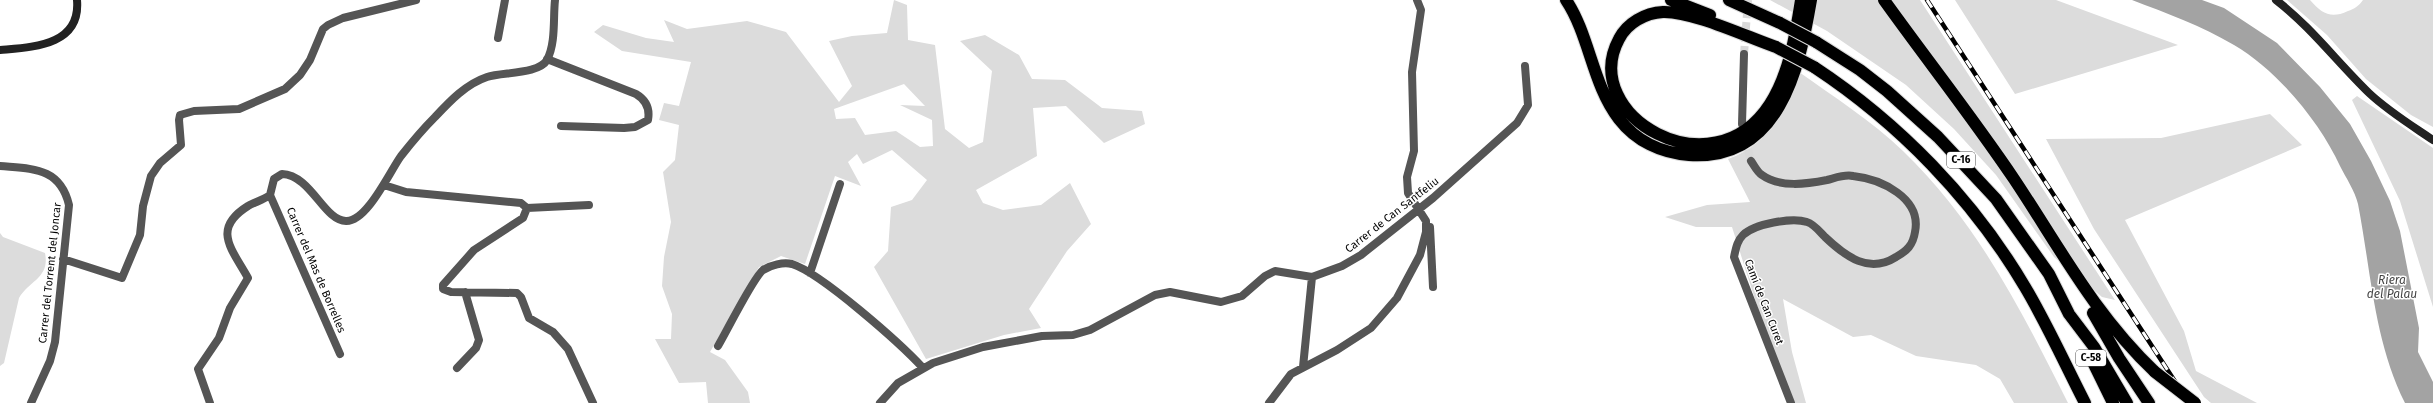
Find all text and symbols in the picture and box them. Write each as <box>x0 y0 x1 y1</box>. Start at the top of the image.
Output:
road number: C-16 <box>1947 152 1975 168</box>
street label: Carrer de Can Santfeliu <box>1343 174 1441 256</box>
street label: Carrer del Torrent del Joncar <box>36 201 64 344</box>
street label: Carrer del Mas de Borrelles <box>284 205 348 335</box>
street label: Camí de Can Curet <box>1742 257 1786 347</box>
water label: Riera del Palau <box>2367 273 2417 301</box>
road number: C-58 <box>2076 350 2106 366</box>

